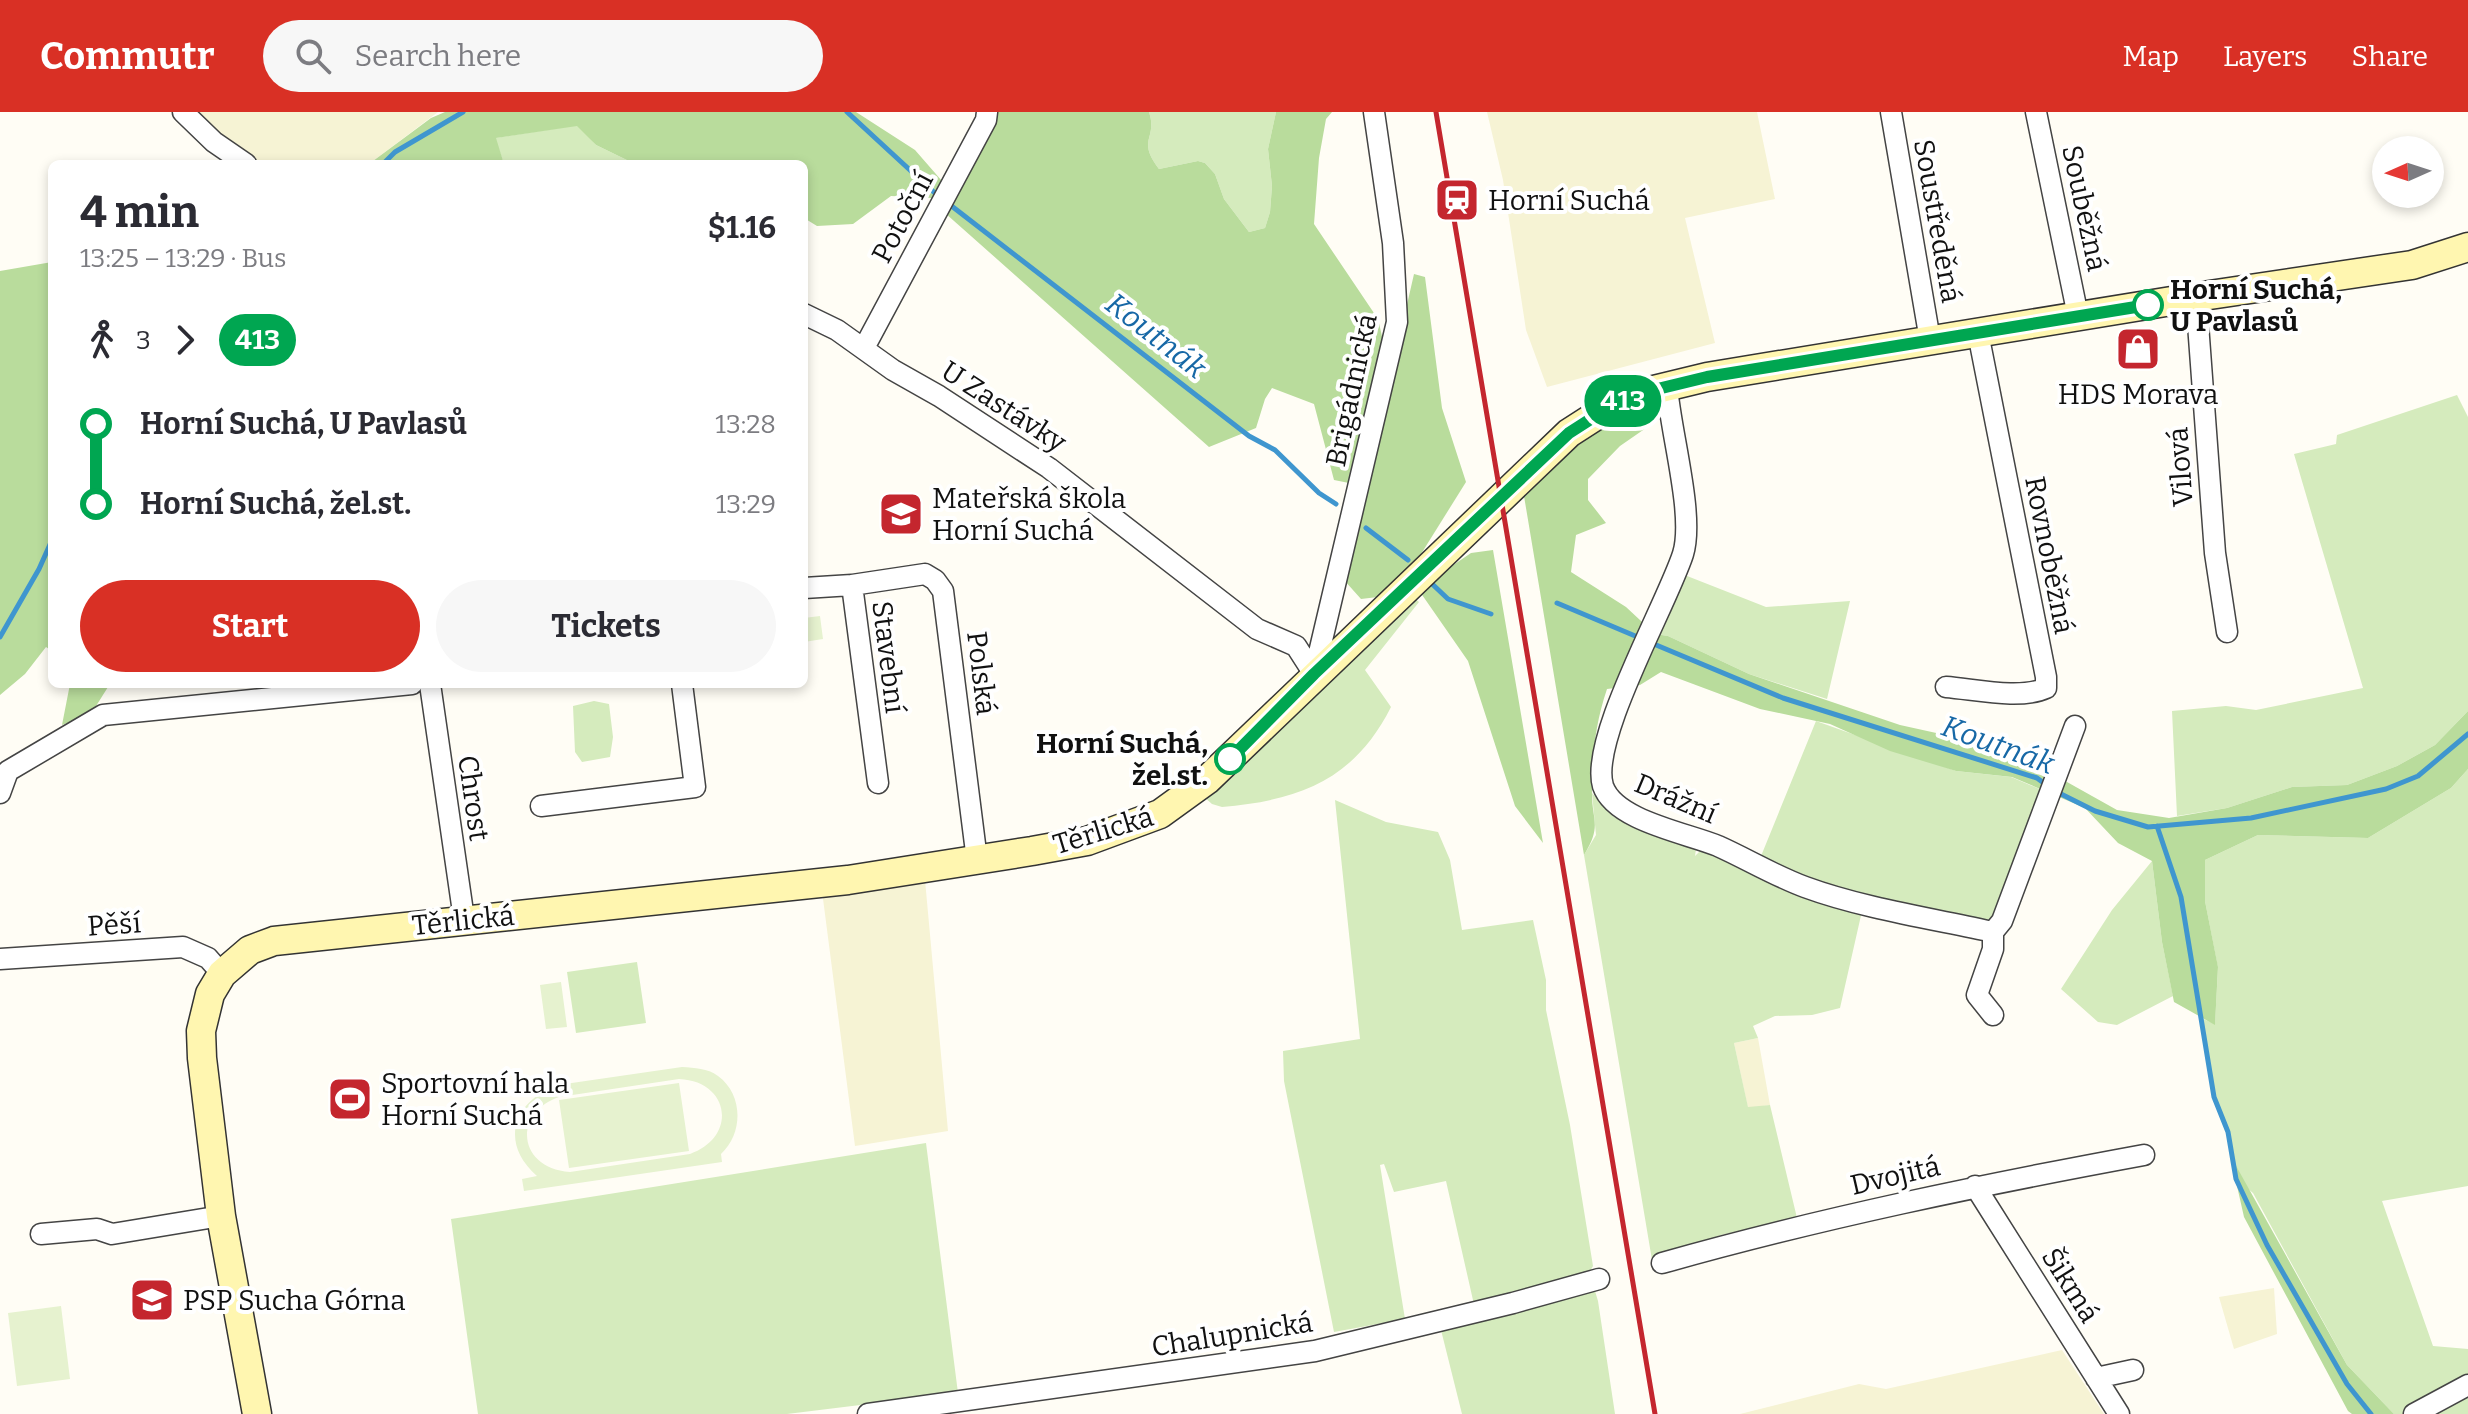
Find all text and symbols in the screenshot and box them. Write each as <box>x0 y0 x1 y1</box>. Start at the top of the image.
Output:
search box <box>263 20 823 92</box>
text: Commutr <box>40 33 215 79</box>
icon: search <box>291 34 335 78</box>
text: Search here <box>355 38 521 74</box>
text: Map <box>2122 40 2179 73</box>
text: Layers <box>2223 40 2307 73</box>
text: Share <box>2351 40 2428 73</box>
north arrow <box>2372 136 2444 208</box>
map controls <box>2372 136 2444 208</box>
street label: Soustředěná <box>1907 137 1968 305</box>
street label: Souběžná <box>2055 142 2114 274</box>
street label: Potoční <box>865 166 940 268</box>
station icon: Horní Suchá <box>1433 176 1481 224</box>
place label: Horní Suchá <box>1488 184 1650 217</box>
text: 4 min <box>80 186 199 239</box>
text: $1.16 <box>708 210 776 246</box>
text: 13:25 – 13:29 · Bus <box>80 243 286 274</box>
place label: Horní Suchá, U Pavlasů <box>2170 273 2342 338</box>
water label: Koutnák <box>1099 286 1214 387</box>
marker: Horní Suchá, U Pavlasů <box>2133 290 2163 320</box>
street label: Brigádnická <box>1319 311 1384 470</box>
icon: walk <box>80 318 124 362</box>
icon: forward <box>163 318 207 362</box>
text: 413 <box>235 323 280 356</box>
text: 3 <box>136 325 151 356</box>
shop icon: HDS Morava <box>2114 325 2162 373</box>
street label: U Zastávky <box>935 354 1072 459</box>
line badge: 413 <box>1577 375 1669 427</box>
place label: HDS Morava <box>2058 378 2218 411</box>
text: 413 <box>1600 384 1646 417</box>
text: Horní Suchá, U Pavlasů <box>140 406 467 442</box>
text: 13:28 <box>715 409 776 440</box>
street label: Vilová <box>2161 426 2200 508</box>
street label: Rovnoběžná <box>2018 473 2081 637</box>
place label: Mateřská škola Horní Suchá <box>932 482 1126 547</box>
text: Horní Suchá, žel.st. <box>140 486 411 522</box>
text: 13:29 <box>716 489 776 520</box>
school or university icon: Mateřská škola Horní Suchá <box>877 490 925 538</box>
button: Start <box>80 580 420 672</box>
button: Tickets <box>436 580 776 672</box>
street label: Stavební <box>865 599 912 716</box>
street label: Polská <box>960 629 1003 717</box>
water label: Koutnák <box>1937 708 2060 782</box>
place label: Horní Suchá, žel.st. <box>1036 727 1208 792</box>
marker: Horní Suchá, žel.st. <box>1215 744 1245 774</box>
street label: Chrost <box>451 753 496 843</box>
street label: Drážní <box>1630 766 1722 831</box>
street label: Těrlická <box>1049 800 1157 861</box>
street label: Těrlická <box>410 899 516 942</box>
street label: Pěší <box>86 906 143 943</box>
place label: Sportovní hala Horní Suchá <box>381 1067 569 1132</box>
sports icon: Sportovní hala Horní Suchá <box>326 1075 374 1123</box>
street label: Dvojitá <box>1847 1149 1943 1202</box>
street label: Šikmá <box>2035 1242 2106 1329</box>
school or university icon: PSP Sucha Górna <box>128 1276 176 1324</box>
place label: PSP Sucha Górna <box>183 1284 406 1317</box>
street label: Chalupnická <box>1149 1305 1315 1363</box>

